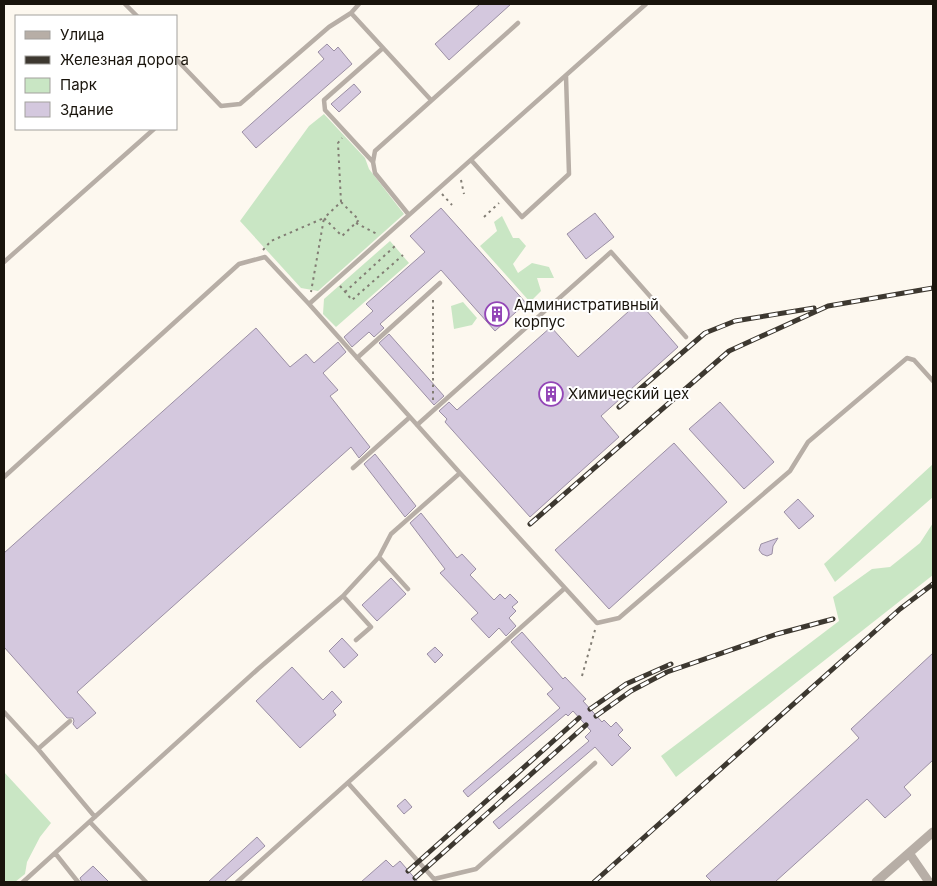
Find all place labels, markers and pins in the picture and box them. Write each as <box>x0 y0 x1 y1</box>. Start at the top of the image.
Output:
place label: Административный корпус <box>514 295 659 331</box>
building icon: Административный корпус <box>484 301 510 327</box>
building icon: Химический цех <box>538 381 564 407</box>
place label: Химический цех <box>568 384 689 403</box>

